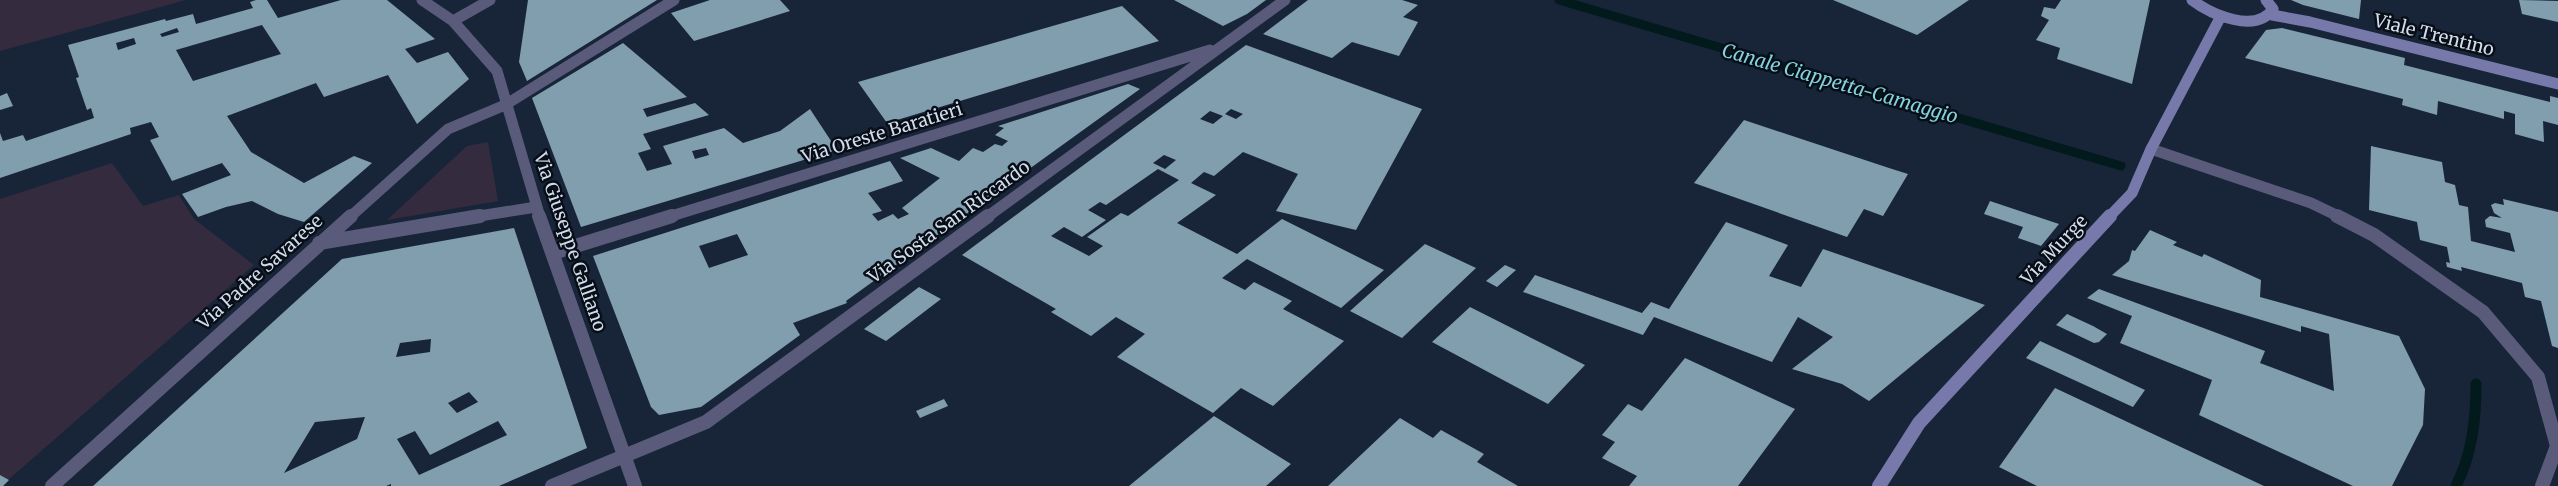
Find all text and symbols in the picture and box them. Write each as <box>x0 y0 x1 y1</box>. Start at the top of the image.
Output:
street label: Viale Trentino <box>2371 8 2497 61</box>
water label: Canale Ciappetta-Camaggio <box>1719 38 1961 128</box>
street label: Via Oreste Baratieri <box>798 97 965 168</box>
street label: Via Giuseppe Galliano <box>529 148 612 334</box>
street label: Via Sosta San Riccardo <box>862 155 1034 289</box>
street label: Via Padre Savarese <box>192 209 327 335</box>
street label: Via Murge <box>2015 210 2092 290</box>

